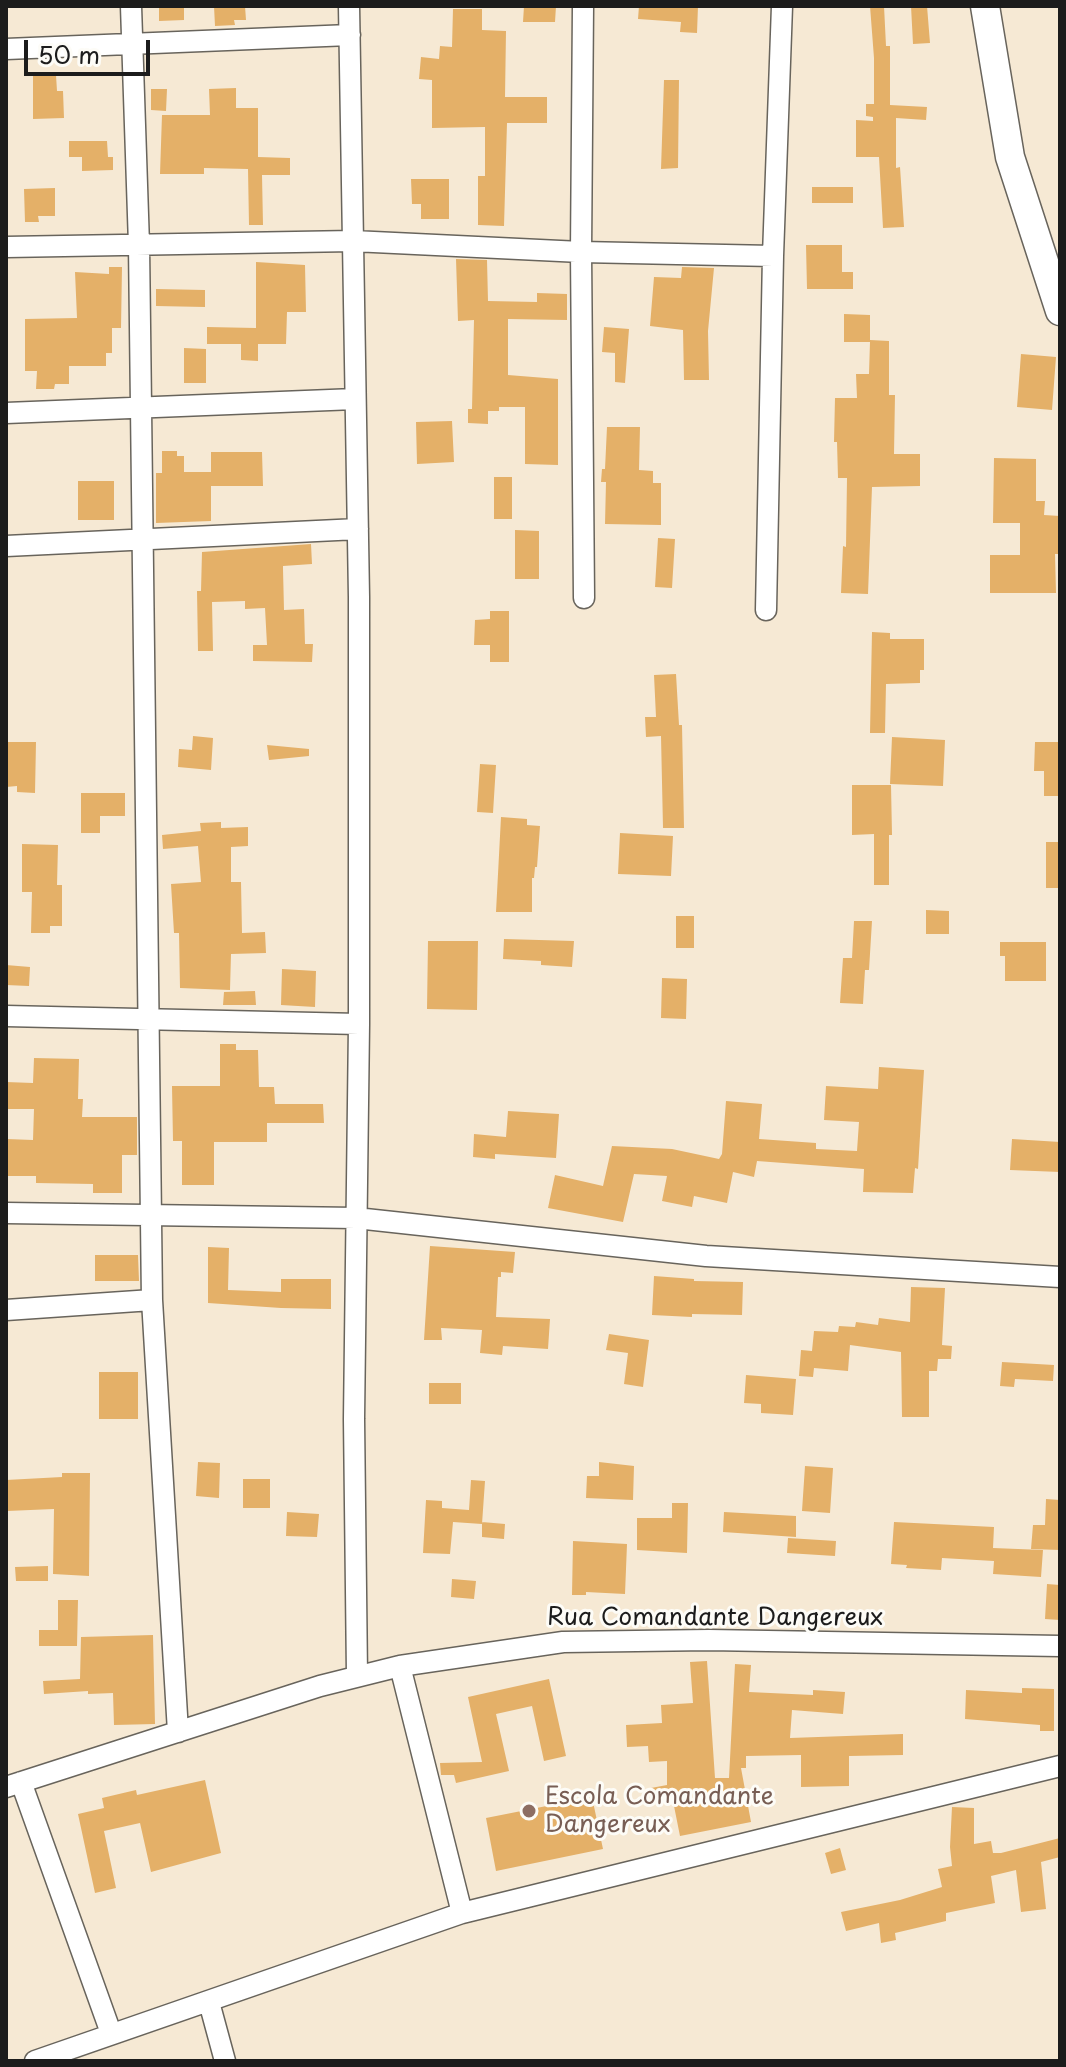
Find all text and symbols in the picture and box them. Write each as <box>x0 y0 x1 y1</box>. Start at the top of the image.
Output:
scale bar <box>28 24 154 74</box>
text: 50 m <box>38 36 100 72</box>
street label: Rua Comandante Dangereux <box>547 1604 883 1632</box>
place label: Escola Comandante Dangereux <box>545 1783 774 1839</box>
marker: Escola Comandante Dangereux <box>520 1802 538 1820</box>

